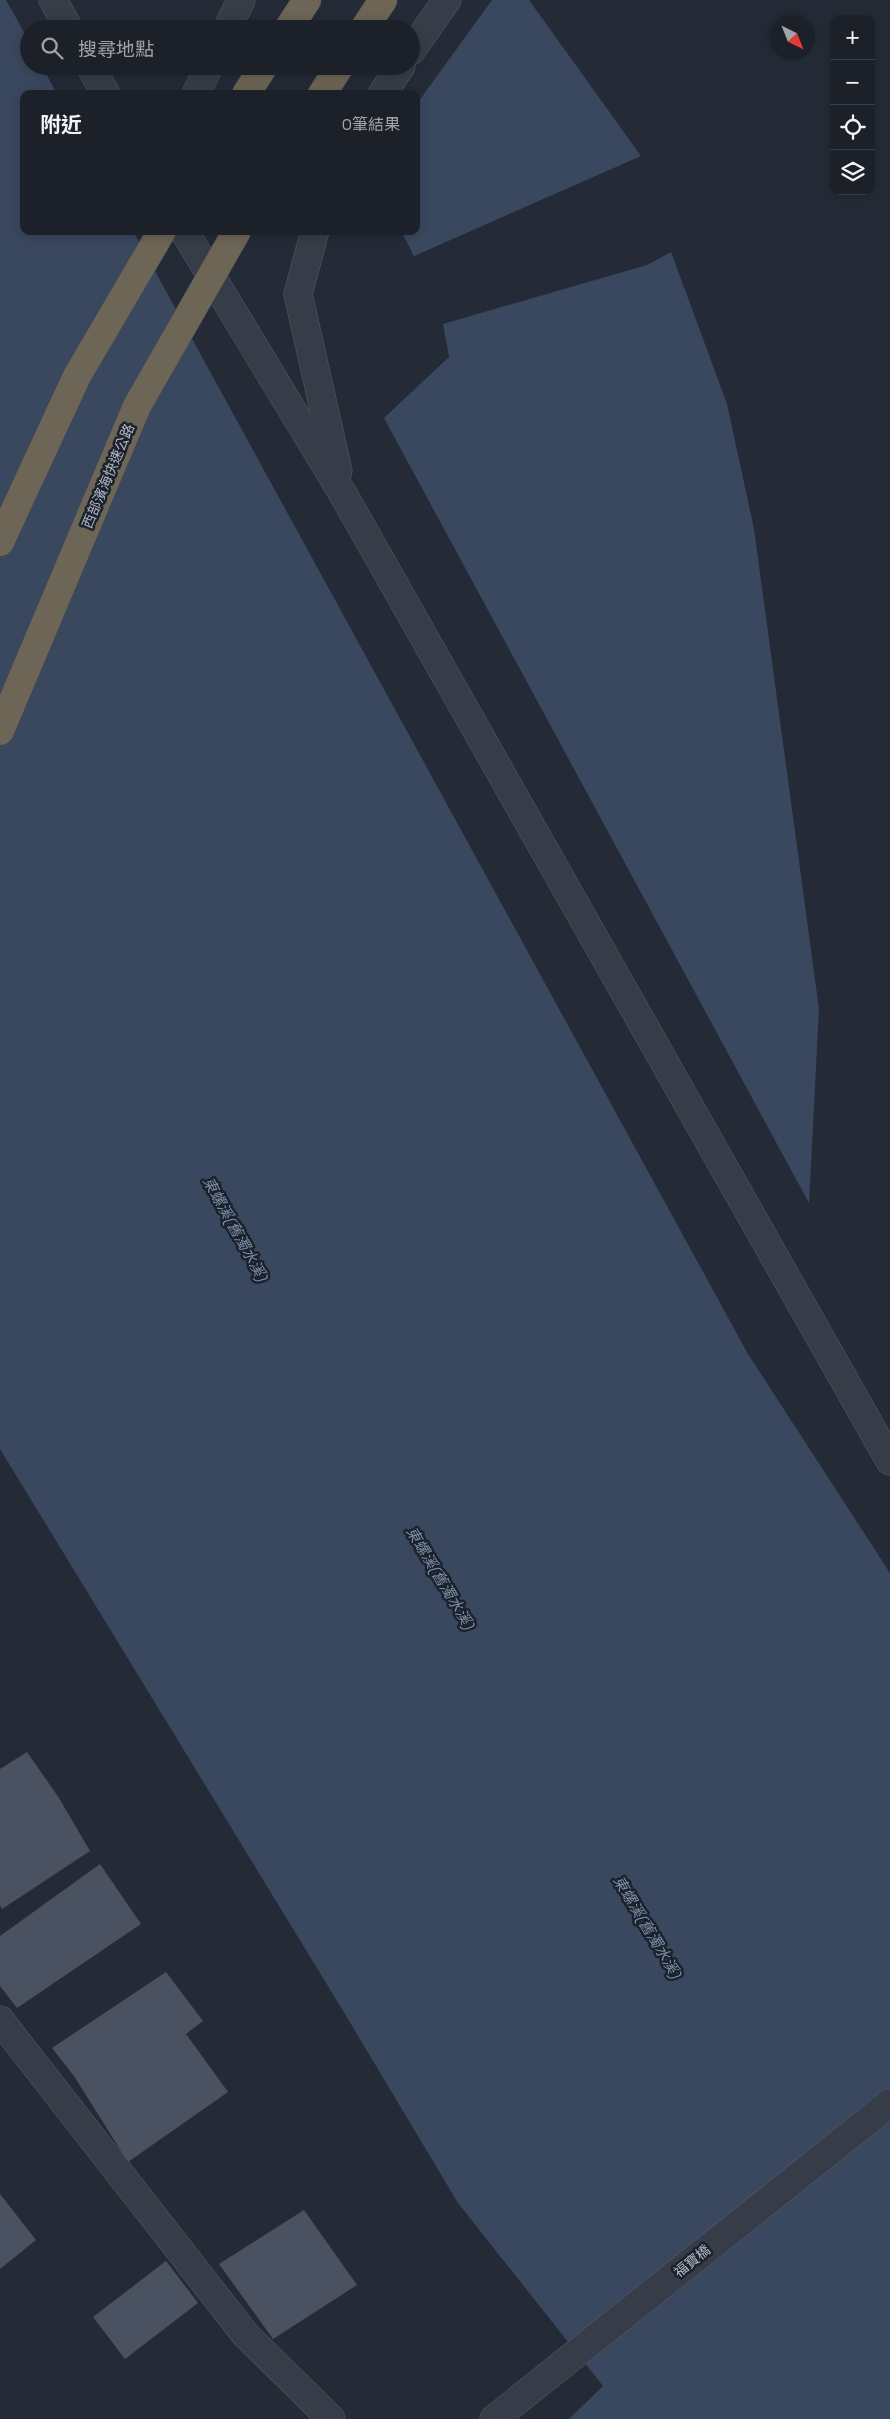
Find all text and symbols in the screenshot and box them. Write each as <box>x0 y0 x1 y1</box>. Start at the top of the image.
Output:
north arrow <box>770 15 815 60</box>
map controls <box>830 15 875 195</box>
button: + <box>830 15 875 60</box>
search box <box>20 20 420 75</box>
icon: search <box>38 34 66 62</box>
text: 搜尋地點 <box>78 37 154 62</box>
button: − <box>830 60 875 105</box>
button: locate <box>830 105 875 150</box>
text: 附近 <box>40 111 82 138</box>
text: 0筆結果 <box>342 114 400 135</box>
button: layers <box>830 150 875 195</box>
street label: 西部濱海快速公路 <box>78 421 138 531</box>
water label: 東螺溪(舊濁水溪) <box>199 1173 273 1285</box>
water label: 東螺溪(舊濁水溪) <box>402 1523 479 1634</box>
water label: 東螺溪(舊濁水溪) <box>609 1872 686 1983</box>
street label: 福寶橋 <box>670 2241 714 2281</box>

